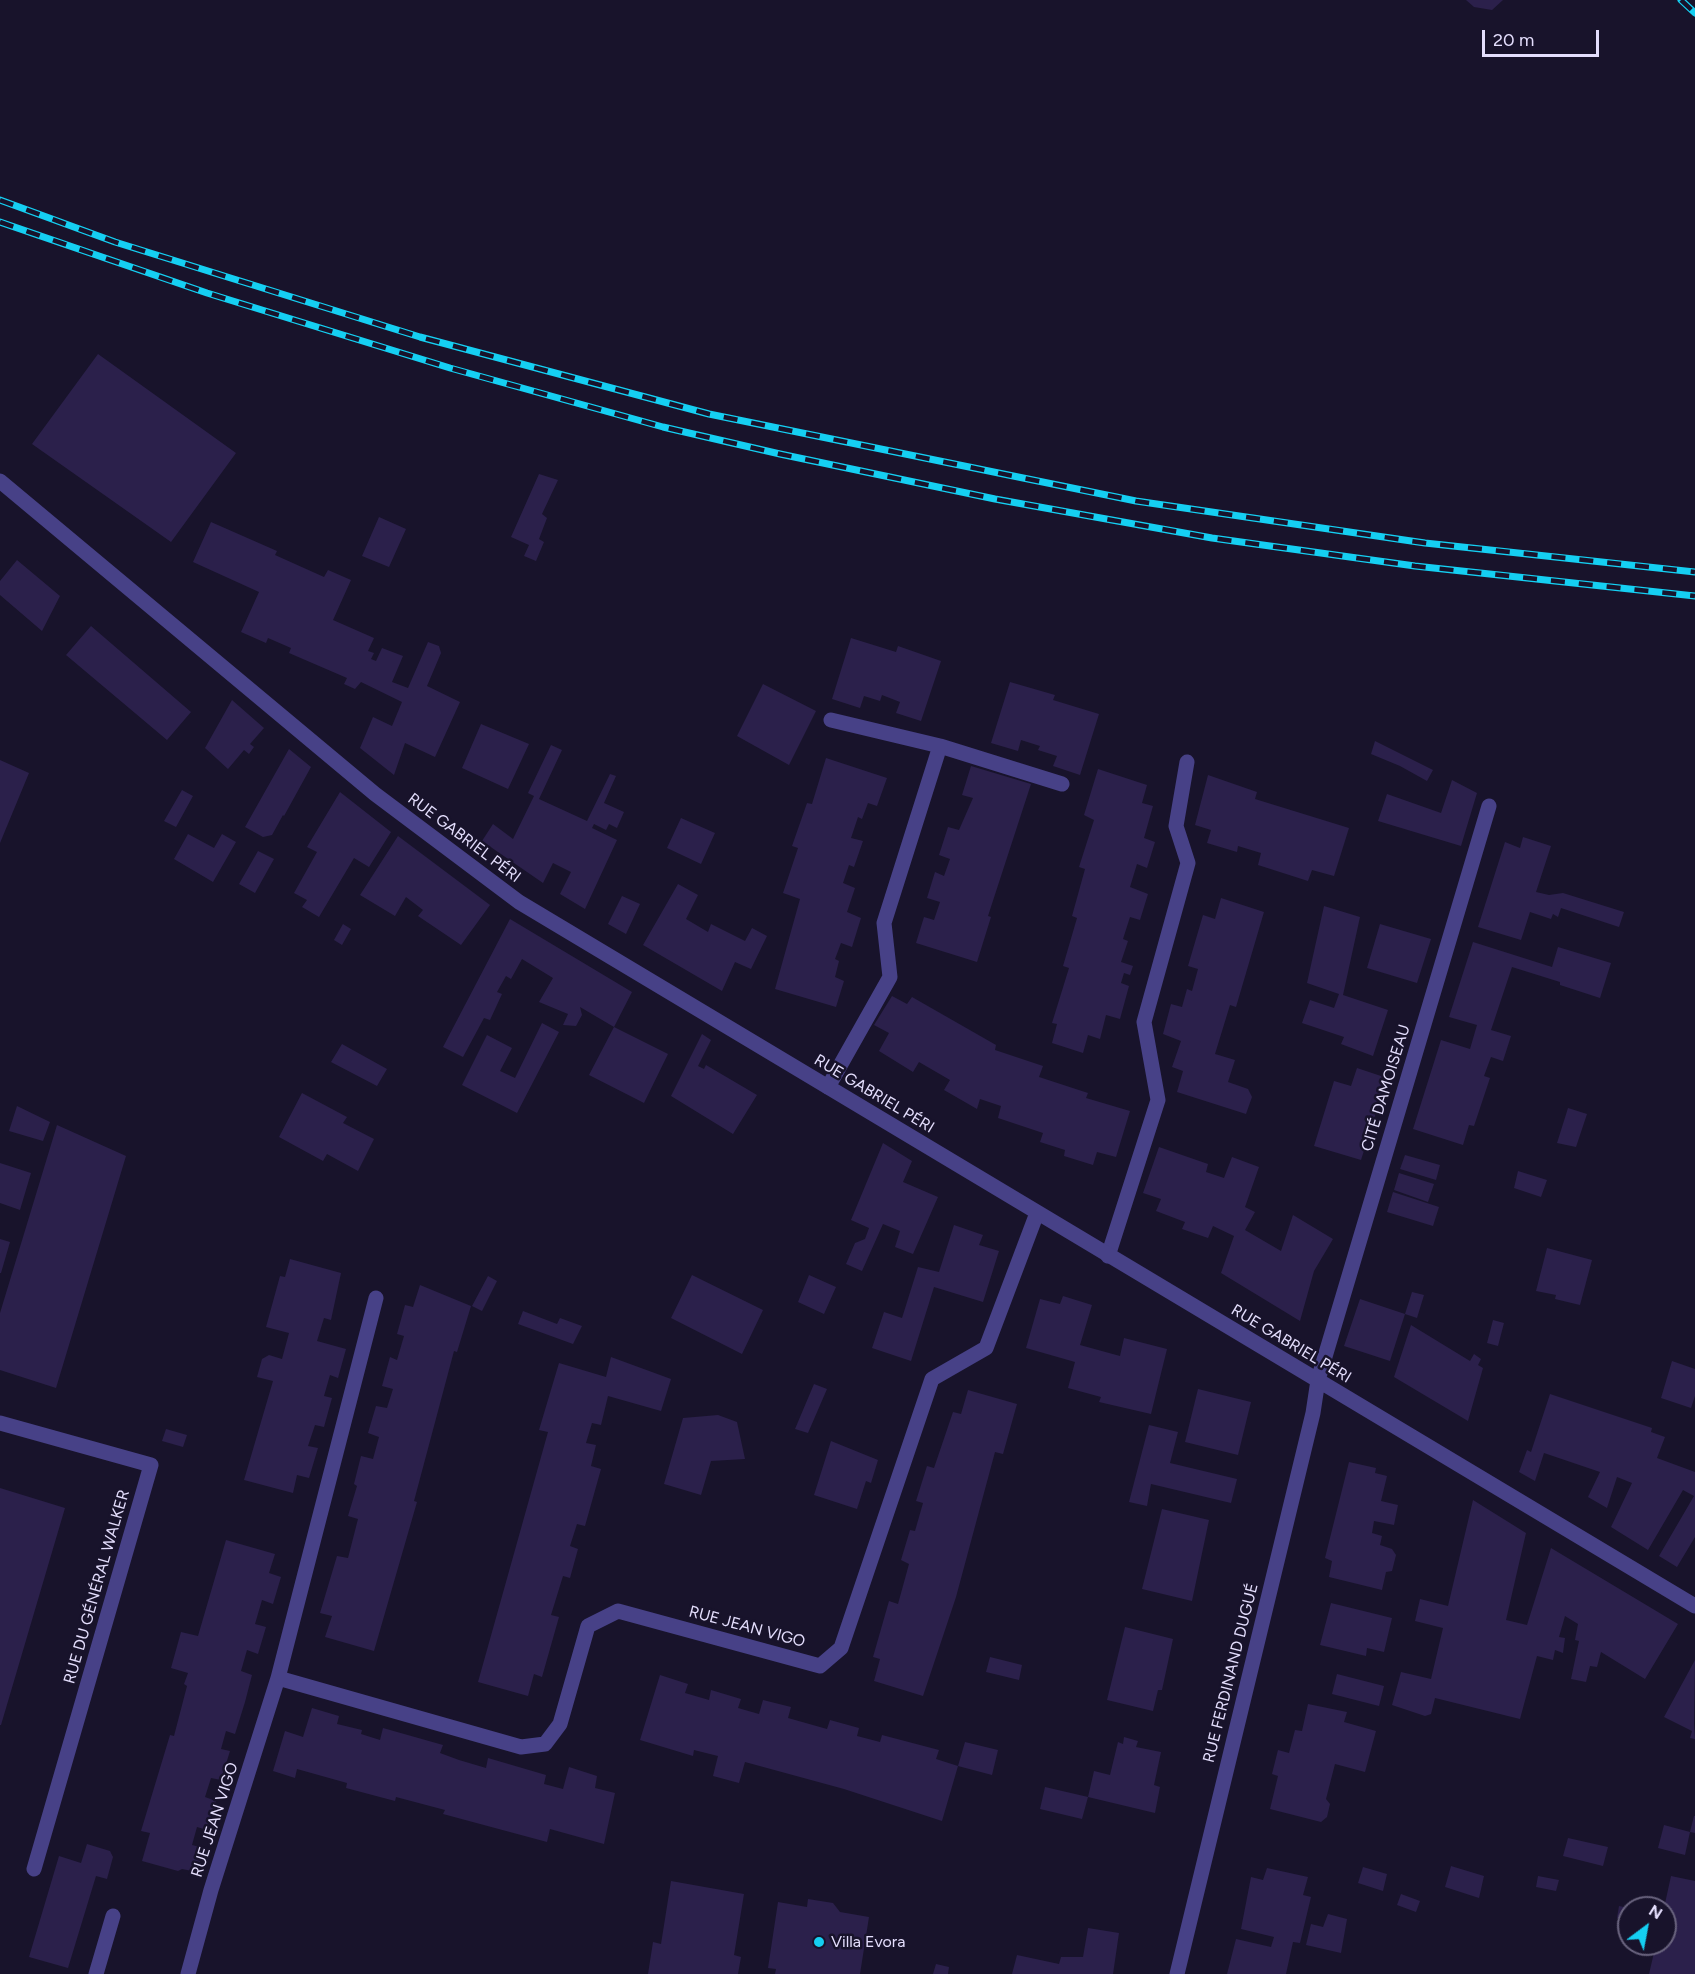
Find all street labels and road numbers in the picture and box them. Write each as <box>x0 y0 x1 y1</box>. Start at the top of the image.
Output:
street label: RUE GABRIEL PÉRI <box>404 789 524 887</box>
street label: CITÉ DAMOISEAU <box>1358 1022 1414 1154</box>
street label: RUE GABRIEL PÉRI <box>811 1051 937 1137</box>
street label: RUE GABRIEL PÉRI <box>1228 1301 1354 1387</box>
street label: RUE DU GÉNÉRAL WALKER <box>60 1488 134 1686</box>
street label: RUE FERDINAND DUGUÉ <box>1199 1581 1263 1765</box>
street label: RUE JEAN VIGO <box>687 1602 807 1652</box>
street label: RUE JEAN VIGO <box>187 1760 243 1880</box>

